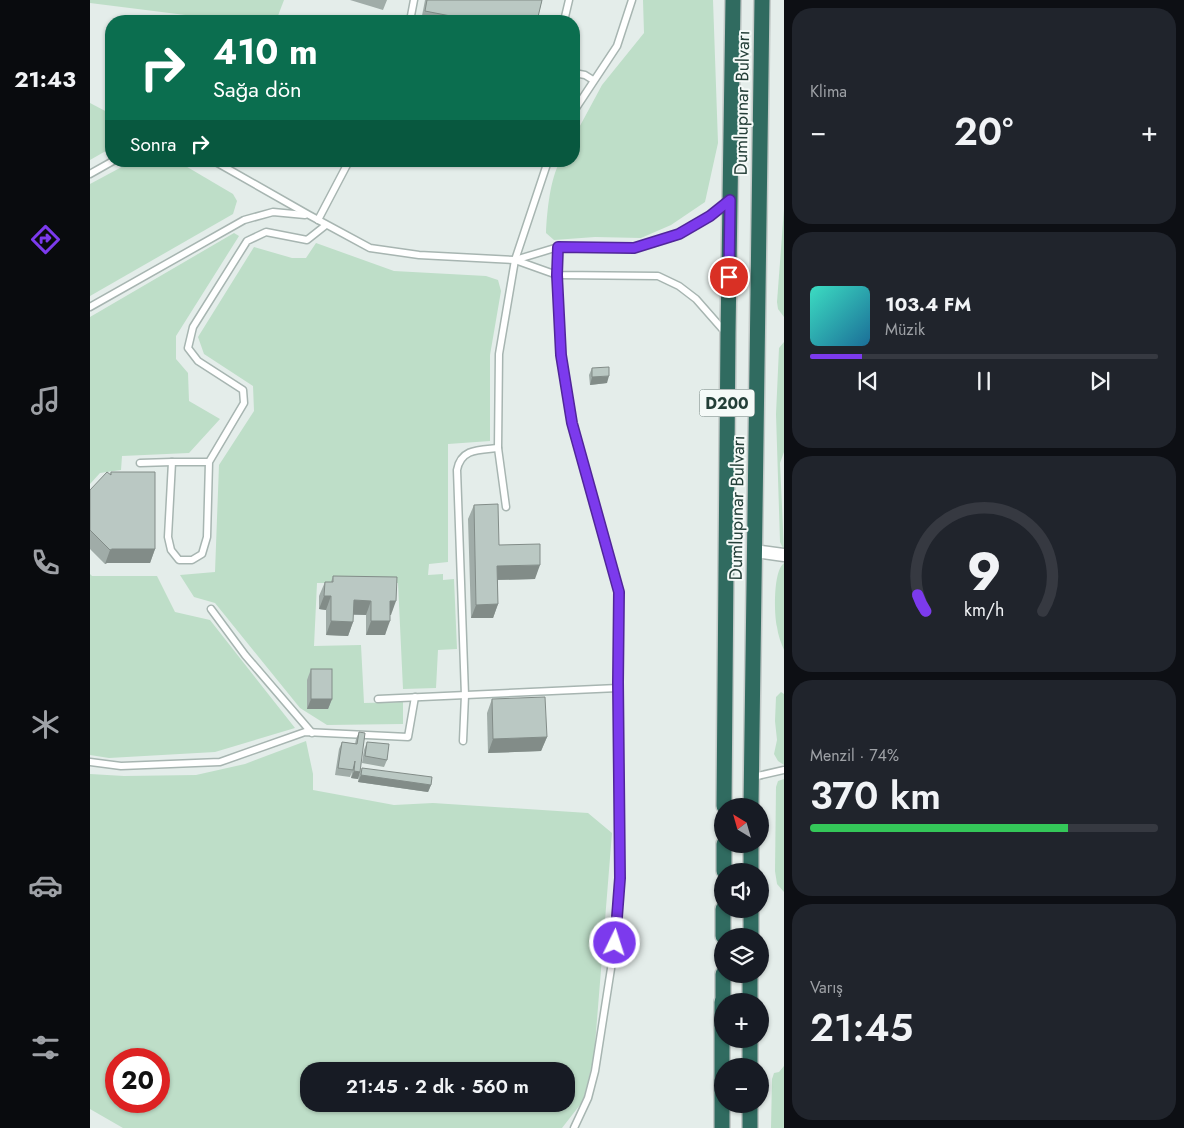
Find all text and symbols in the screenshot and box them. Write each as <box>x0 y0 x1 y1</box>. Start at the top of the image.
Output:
text: 410 m <box>213 27 318 77</box>
street label: Dumlupınar Bulvarı <box>728 30 756 176</box>
icon: right <box>130 35 195 100</box>
text: 21:43 <box>14 63 76 95</box>
text: Sağa dön <box>213 73 301 105</box>
text: Klima <box>810 80 847 103</box>
text: 20° <box>954 104 1013 159</box>
text: − <box>810 111 827 152</box>
text: + <box>1141 111 1158 152</box>
icon: right <box>186 130 214 158</box>
text: Sonra <box>130 131 176 158</box>
icon: directions <box>28 222 63 257</box>
pin <box>708 256 750 298</box>
icon: arrive <box>715 263 743 291</box>
text: 103.4 FM <box>885 291 971 318</box>
text: Müzik <box>885 318 925 341</box>
icon: previous <box>854 367 882 395</box>
icon: pause <box>970 367 998 395</box>
icon: next <box>1086 367 1114 395</box>
icon: music <box>28 383 63 418</box>
road number: D200 <box>700 389 754 416</box>
street label: Dumlupınar Bulvarı <box>723 435 751 581</box>
text: 9 <box>967 534 1001 610</box>
icon: phone <box>28 545 63 580</box>
text: km/h <box>964 597 1004 623</box>
icon: climate <box>28 707 63 742</box>
text: Menzil · 74% <box>810 744 899 767</box>
text: 370 km <box>810 768 941 823</box>
north arrow <box>714 798 769 852</box>
map controls <box>714 798 769 1113</box>
button: sound <box>714 863 769 918</box>
icon: car <box>28 868 63 903</box>
position arrow <box>588 916 640 968</box>
button: layers <box>714 928 769 983</box>
text: Varış <box>810 976 843 999</box>
button: + <box>714 993 769 1048</box>
text: 21:45 <box>810 1000 913 1055</box>
icon: filters <box>28 1030 63 1065</box>
speed limit sign: 20 <box>105 1048 170 1113</box>
button: − <box>714 1058 769 1113</box>
text: 21:45 · 2 dk · 560 m <box>346 1073 529 1100</box>

